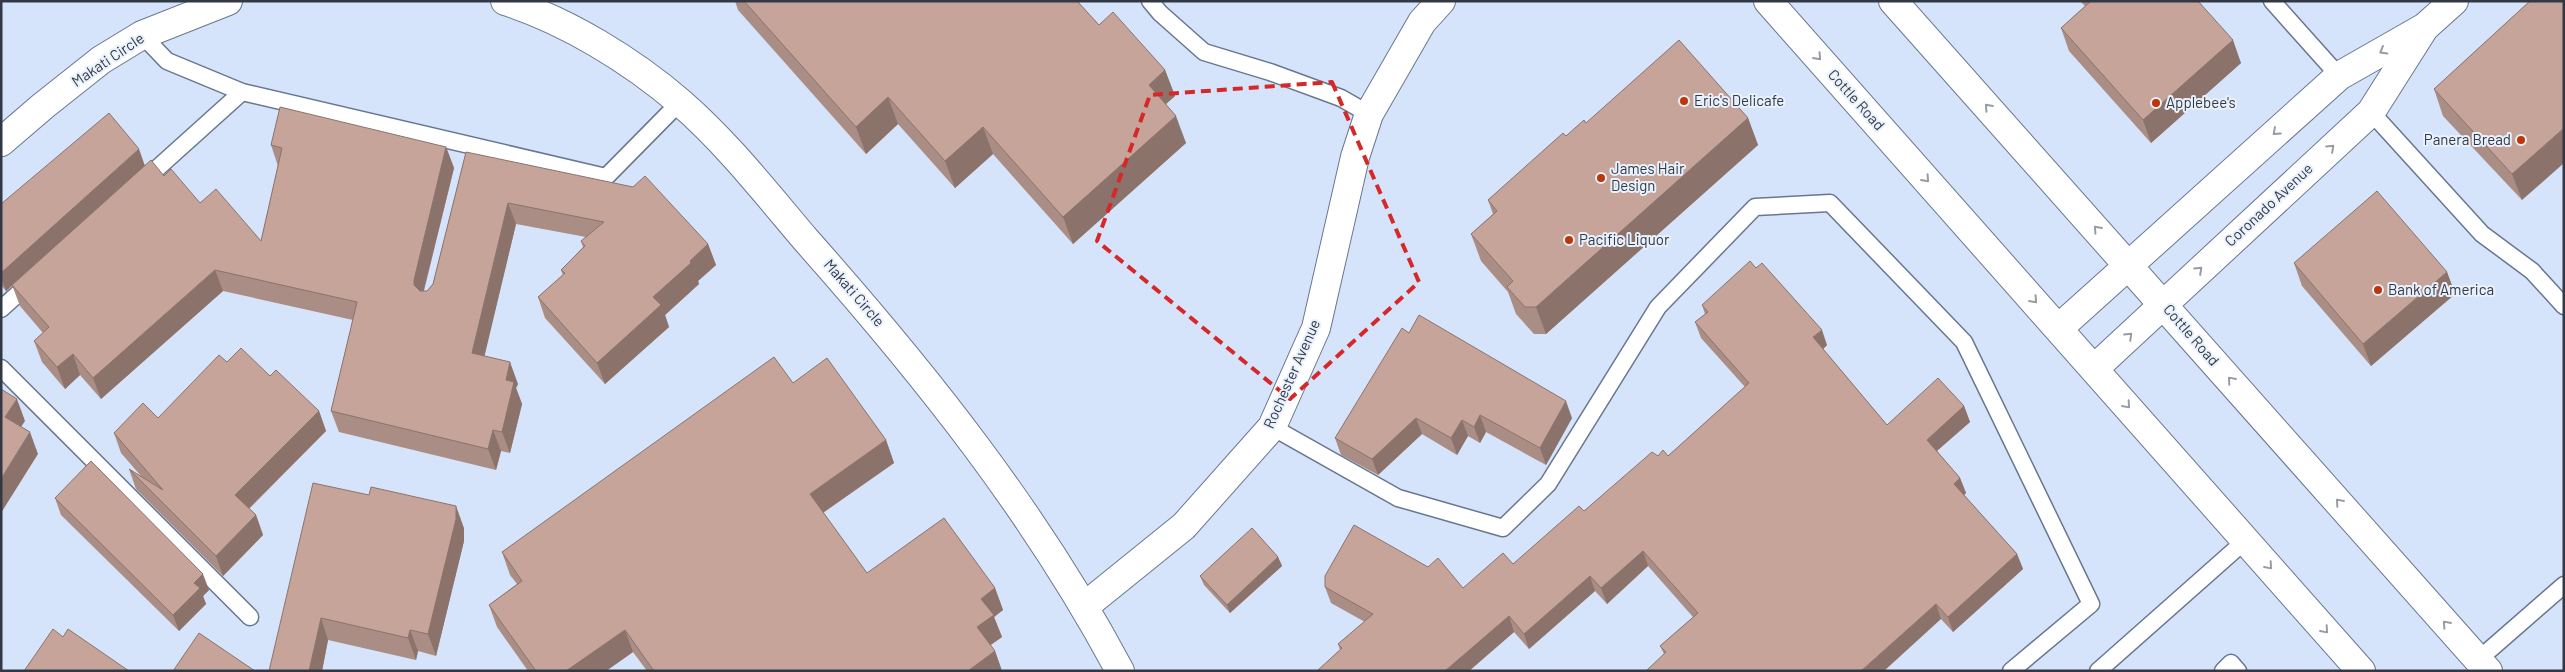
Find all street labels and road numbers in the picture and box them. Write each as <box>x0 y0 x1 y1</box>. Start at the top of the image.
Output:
street label: Makati Circle <box>68 28 147 90</box>
street label: Cottle Road <box>1825 65 1889 133</box>
street label: Coronado Avenue <box>2221 159 2316 250</box>
street label: Makati Circle <box>821 255 889 330</box>
street label: Cottle Road <box>2160 300 2223 369</box>
street label: Rochester Avenue <box>1259 316 1323 431</box>

